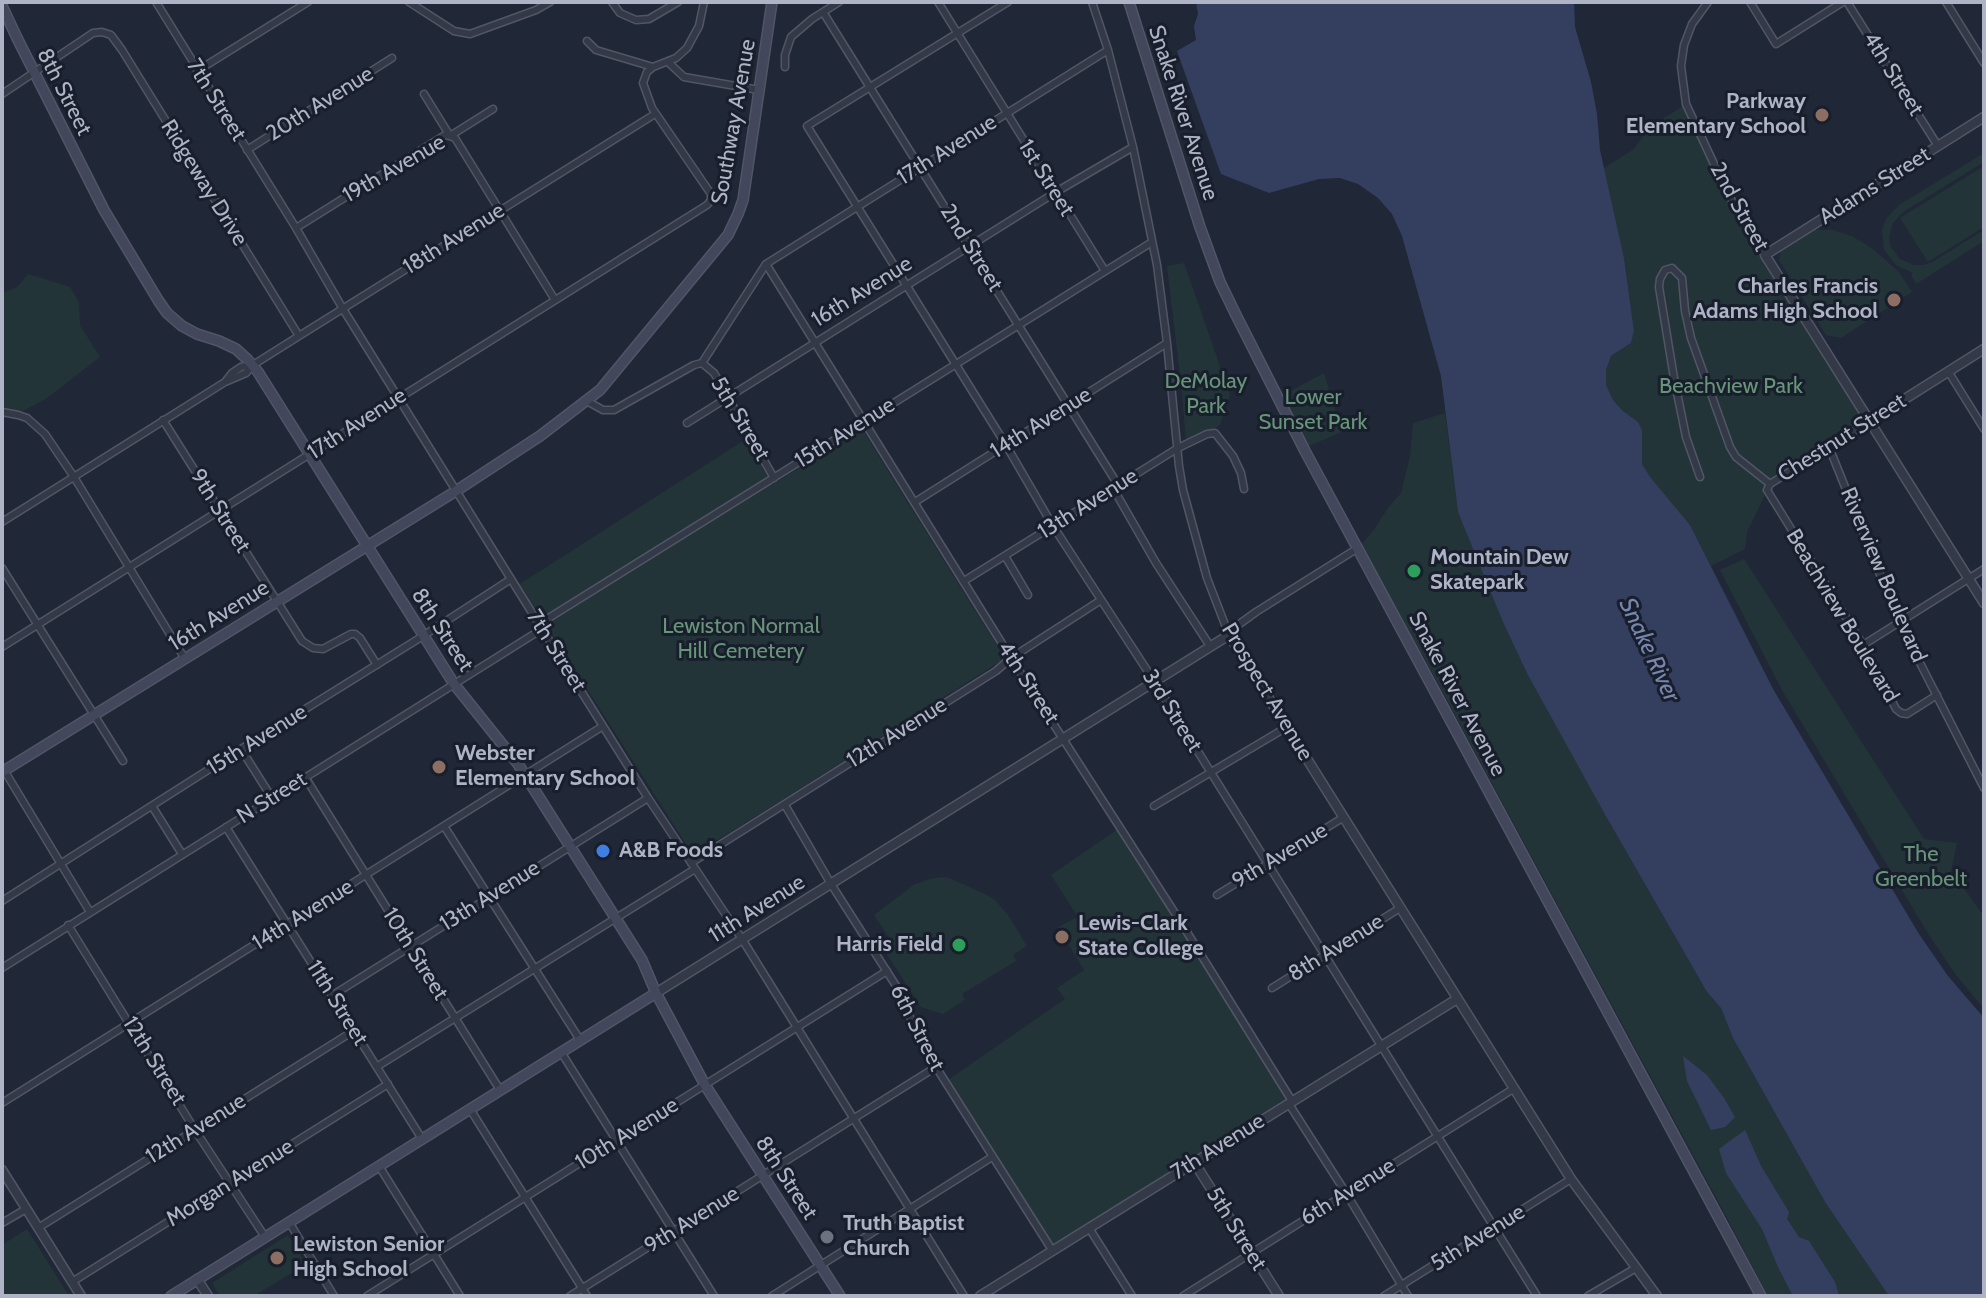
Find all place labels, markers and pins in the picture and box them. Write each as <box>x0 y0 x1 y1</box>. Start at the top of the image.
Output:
place label: Parkway Elementary School <box>1626 89 1806 140</box>
marker: Parkway Elementary School <box>1813 106 1831 124</box>
place label: Charles Francis Adams High School <box>1693 274 1878 326</box>
marker: Charles Francis Adams High School <box>1885 291 1903 309</box>
place label: Mountain Dew Skatepark <box>1430 545 1569 596</box>
marker: Mountain Dew Skatepark <box>1405 562 1423 580</box>
place label: Webster Elementary School <box>455 741 635 792</box>
marker: Webster Elementary School <box>430 758 448 776</box>
place label: A&B Foods <box>619 838 723 864</box>
marker: A&B Foods <box>594 842 612 860</box>
place label: Lewis-Clark State College <box>1078 911 1203 962</box>
marker: Lewis-Clark State College <box>1053 928 1071 946</box>
place label: Harris Field <box>836 932 943 958</box>
marker: Harris Field <box>950 936 968 954</box>
place label: Truth Baptist Church <box>843 1211 964 1262</box>
marker: Truth Baptist Church <box>818 1228 836 1246</box>
place label: Lewiston Senior High School <box>293 1232 444 1284</box>
marker: Lewiston Senior High School <box>268 1249 286 1267</box>

